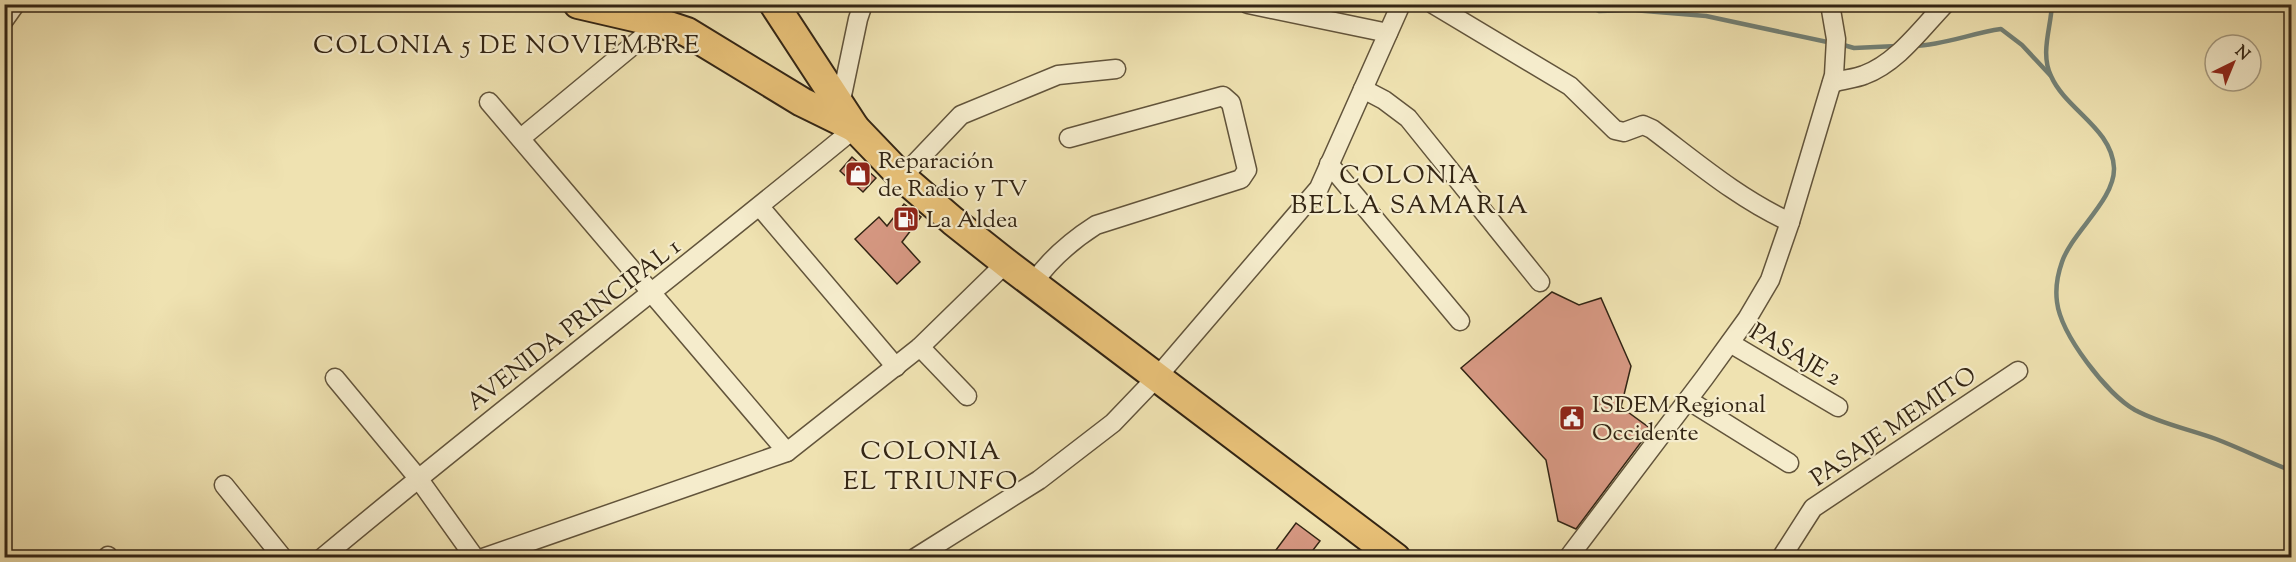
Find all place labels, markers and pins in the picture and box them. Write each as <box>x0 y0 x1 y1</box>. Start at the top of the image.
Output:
place label: Reparación de Radio y TV <box>878 145 1027 207</box>
shop icon: Reparación de Radio y TV <box>843 159 873 189</box>
fuel station icon: La Aldea <box>891 204 921 234</box>
place label: La Aldea <box>926 204 1018 238</box>
place label: ISDEM Regional Occidente <box>1592 389 1766 451</box>
public building icon: ISDEM Regional Occidente <box>1557 403 1587 433</box>

